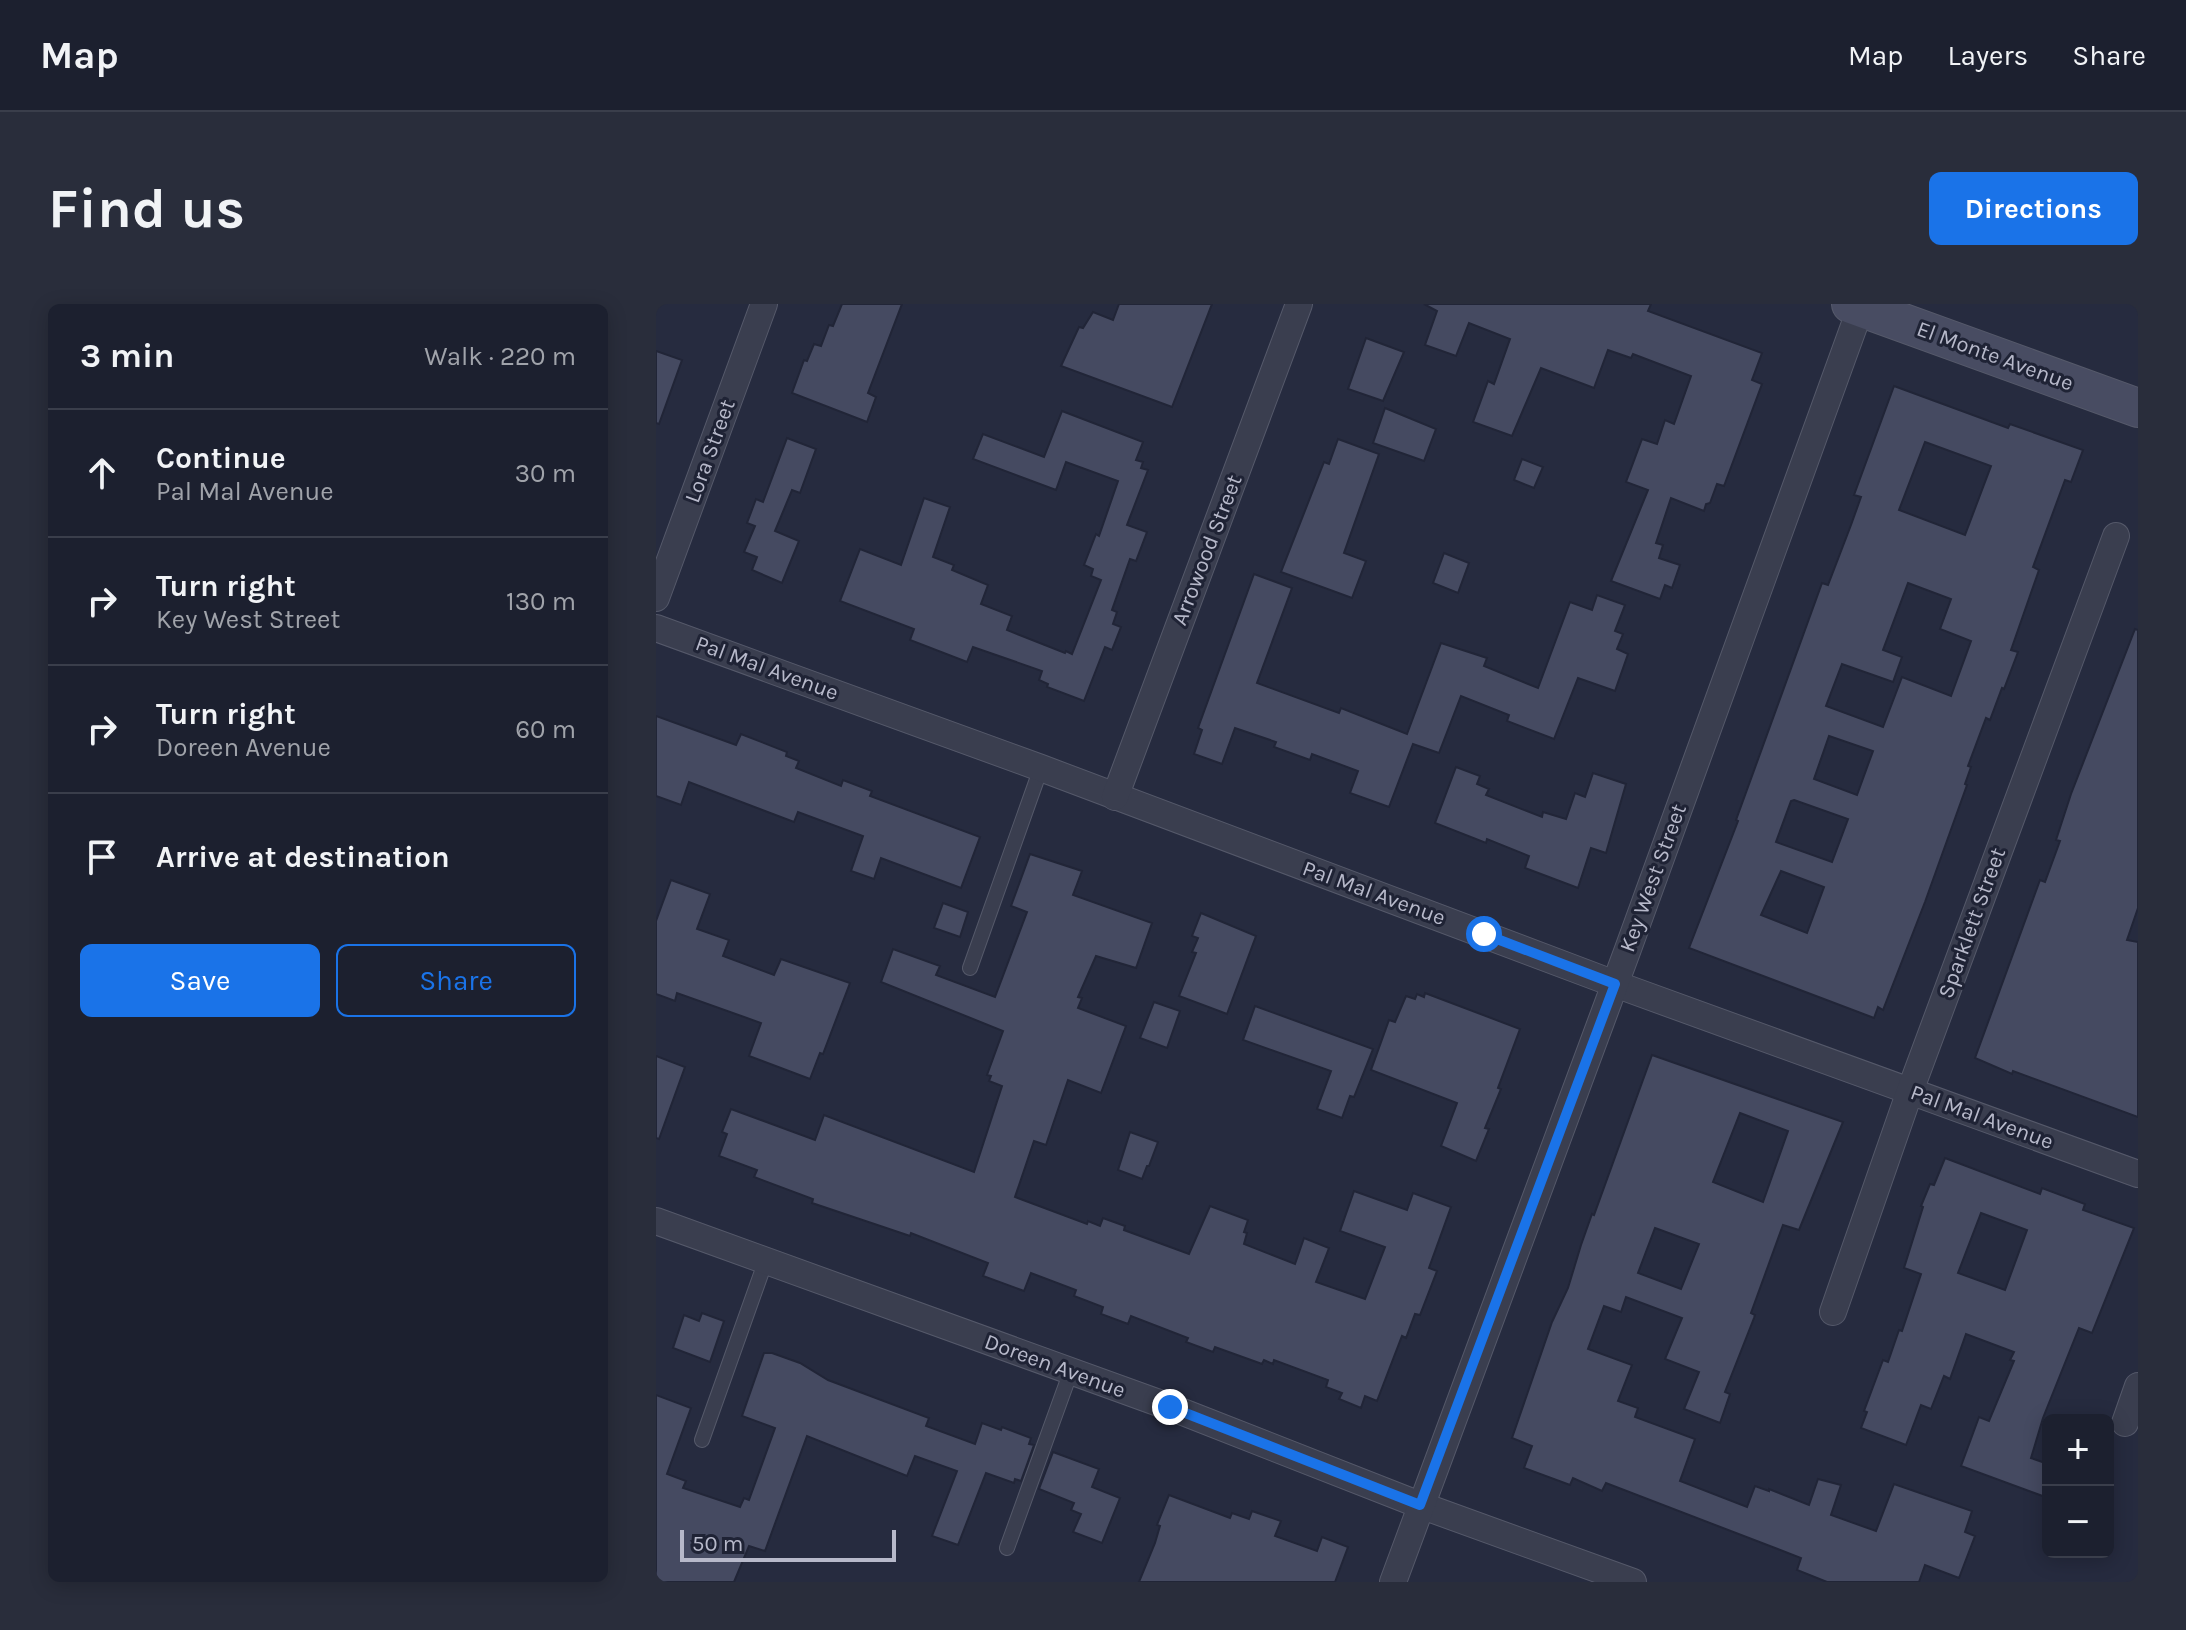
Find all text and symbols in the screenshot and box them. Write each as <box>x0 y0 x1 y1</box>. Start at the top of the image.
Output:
text: Map <box>40 33 119 78</box>
text: Map <box>1848 39 1903 72</box>
text: Layers <box>1947 39 2028 72</box>
text: Share <box>2072 39 2146 72</box>
button: Directions <box>1929 172 2138 245</box>
text: Find us <box>48 176 245 241</box>
street label: El Monte Avenue <box>1913 316 2077 396</box>
text: 3 min <box>80 336 174 376</box>
text: Walk · 220 m <box>424 341 576 372</box>
street label: Lora Street <box>679 396 741 506</box>
text: Continue <box>156 440 286 476</box>
icon: ahead <box>80 451 124 495</box>
text: 30 m <box>515 458 576 489</box>
street label: Arrowood Street <box>1166 471 1248 629</box>
text: Pal Mal Avenue <box>156 476 334 507</box>
text: Turn right <box>156 568 296 604</box>
icon: right <box>80 579 124 623</box>
text: 130 m <box>506 586 576 617</box>
text: Key West Street <box>156 604 340 635</box>
street label: Pal Mal Avenue <box>692 630 842 706</box>
text: Turn right <box>156 696 296 732</box>
icon: right <box>80 707 124 751</box>
text: 60 m <box>515 714 576 745</box>
text: Doreen Avenue <box>156 732 331 763</box>
street label: Key West Street <box>1614 800 1692 956</box>
icon: arrive <box>80 835 124 879</box>
text: Arrive at destination <box>156 839 450 875</box>
street label: Sparklett Street <box>1933 844 2011 1002</box>
street label: Pal Mal Avenue <box>1299 855 1449 931</box>
route start <box>1466 916 1502 952</box>
button: Save <box>80 944 320 1017</box>
button: Share <box>336 944 576 1017</box>
street label: Pal Mal Avenue <box>1907 1079 2057 1155</box>
street label: Doreen Avenue <box>981 1328 1129 1404</box>
route end <box>1152 1389 1188 1425</box>
map controls <box>2042 1414 2114 1558</box>
button: + <box>2042 1414 2114 1486</box>
button: − <box>2042 1486 2114 1558</box>
scale bar <box>680 1526 896 1562</box>
text: 50 m <box>692 1531 743 1557</box>

